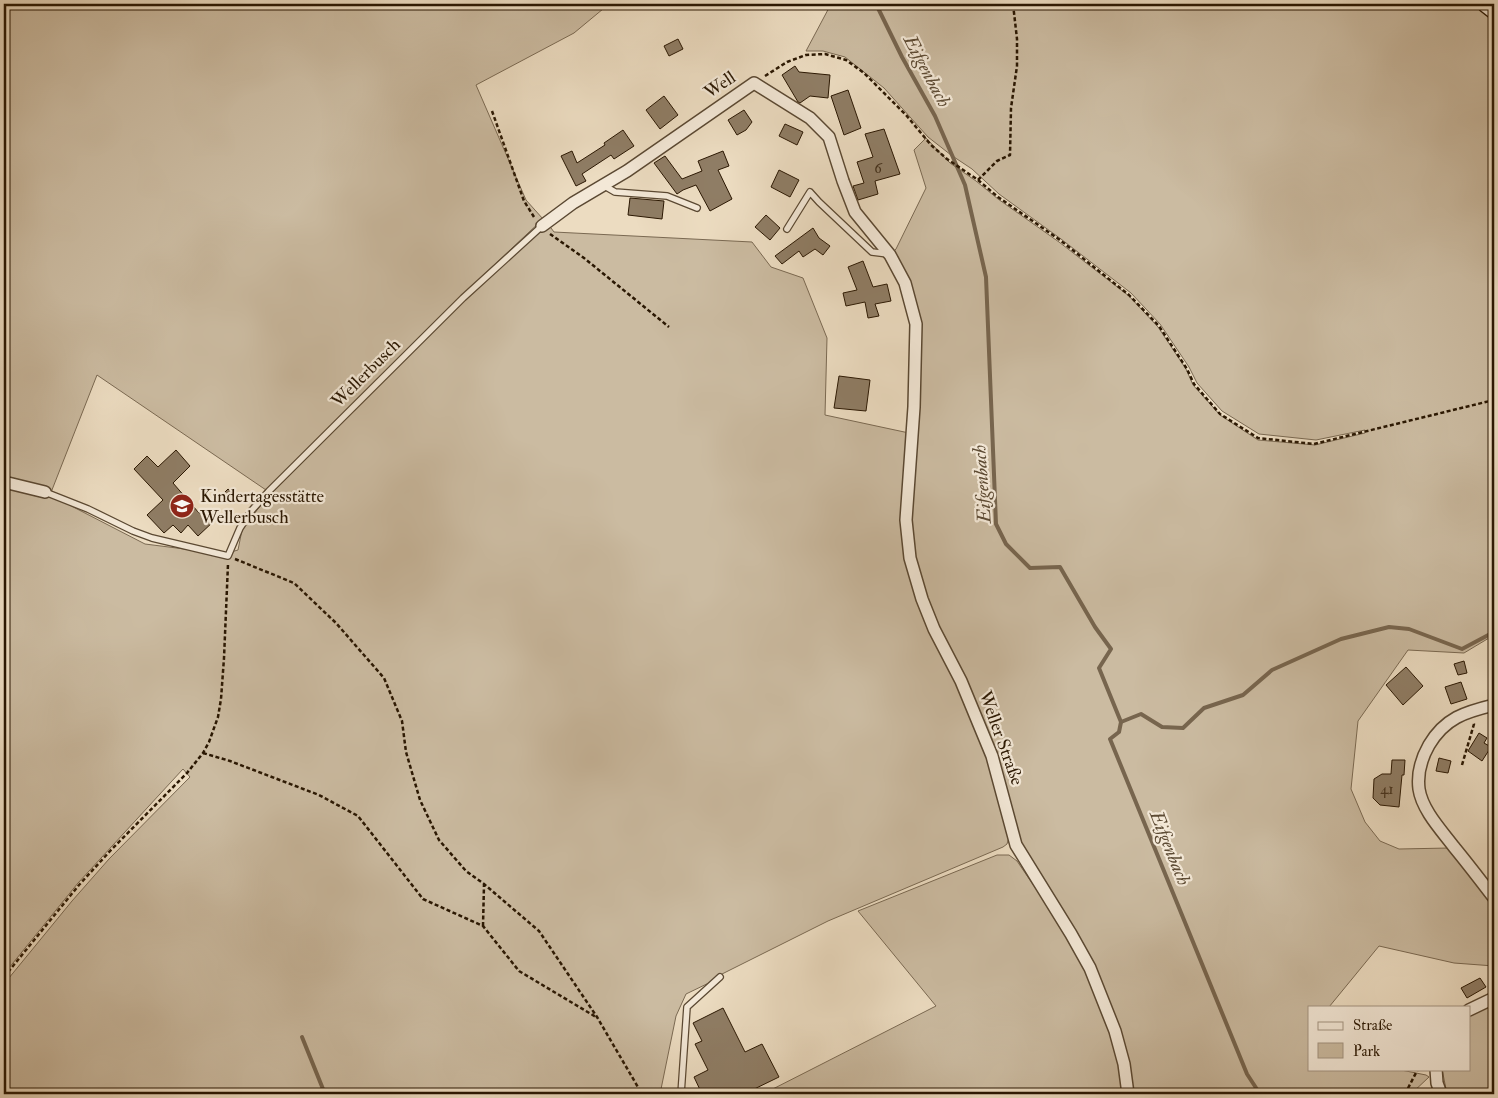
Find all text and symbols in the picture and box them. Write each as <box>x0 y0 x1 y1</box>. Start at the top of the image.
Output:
water label: Eifgenbach <box>897 29 956 111</box>
street label: Well <box>699 66 741 104</box>
house number: 6 <box>874 159 883 178</box>
street label: Wellerbusch <box>326 333 406 413</box>
water label: Eifgenbach <box>967 444 997 526</box>
place label: Kindertagesstätte Wellerbusch <box>199 485 325 529</box>
school or university icon: Kindertagesstätte Wellerbusch <box>169 493 195 519</box>
street label: Weller Straße <box>973 687 1029 789</box>
house number: 41 <box>1380 780 1394 799</box>
water label: Eifgenbach <box>1143 805 1196 889</box>
legend <box>1308 1006 1470 1070</box>
text: Straße <box>1353 1016 1392 1035</box>
text: Park <box>1353 1042 1380 1061</box>

